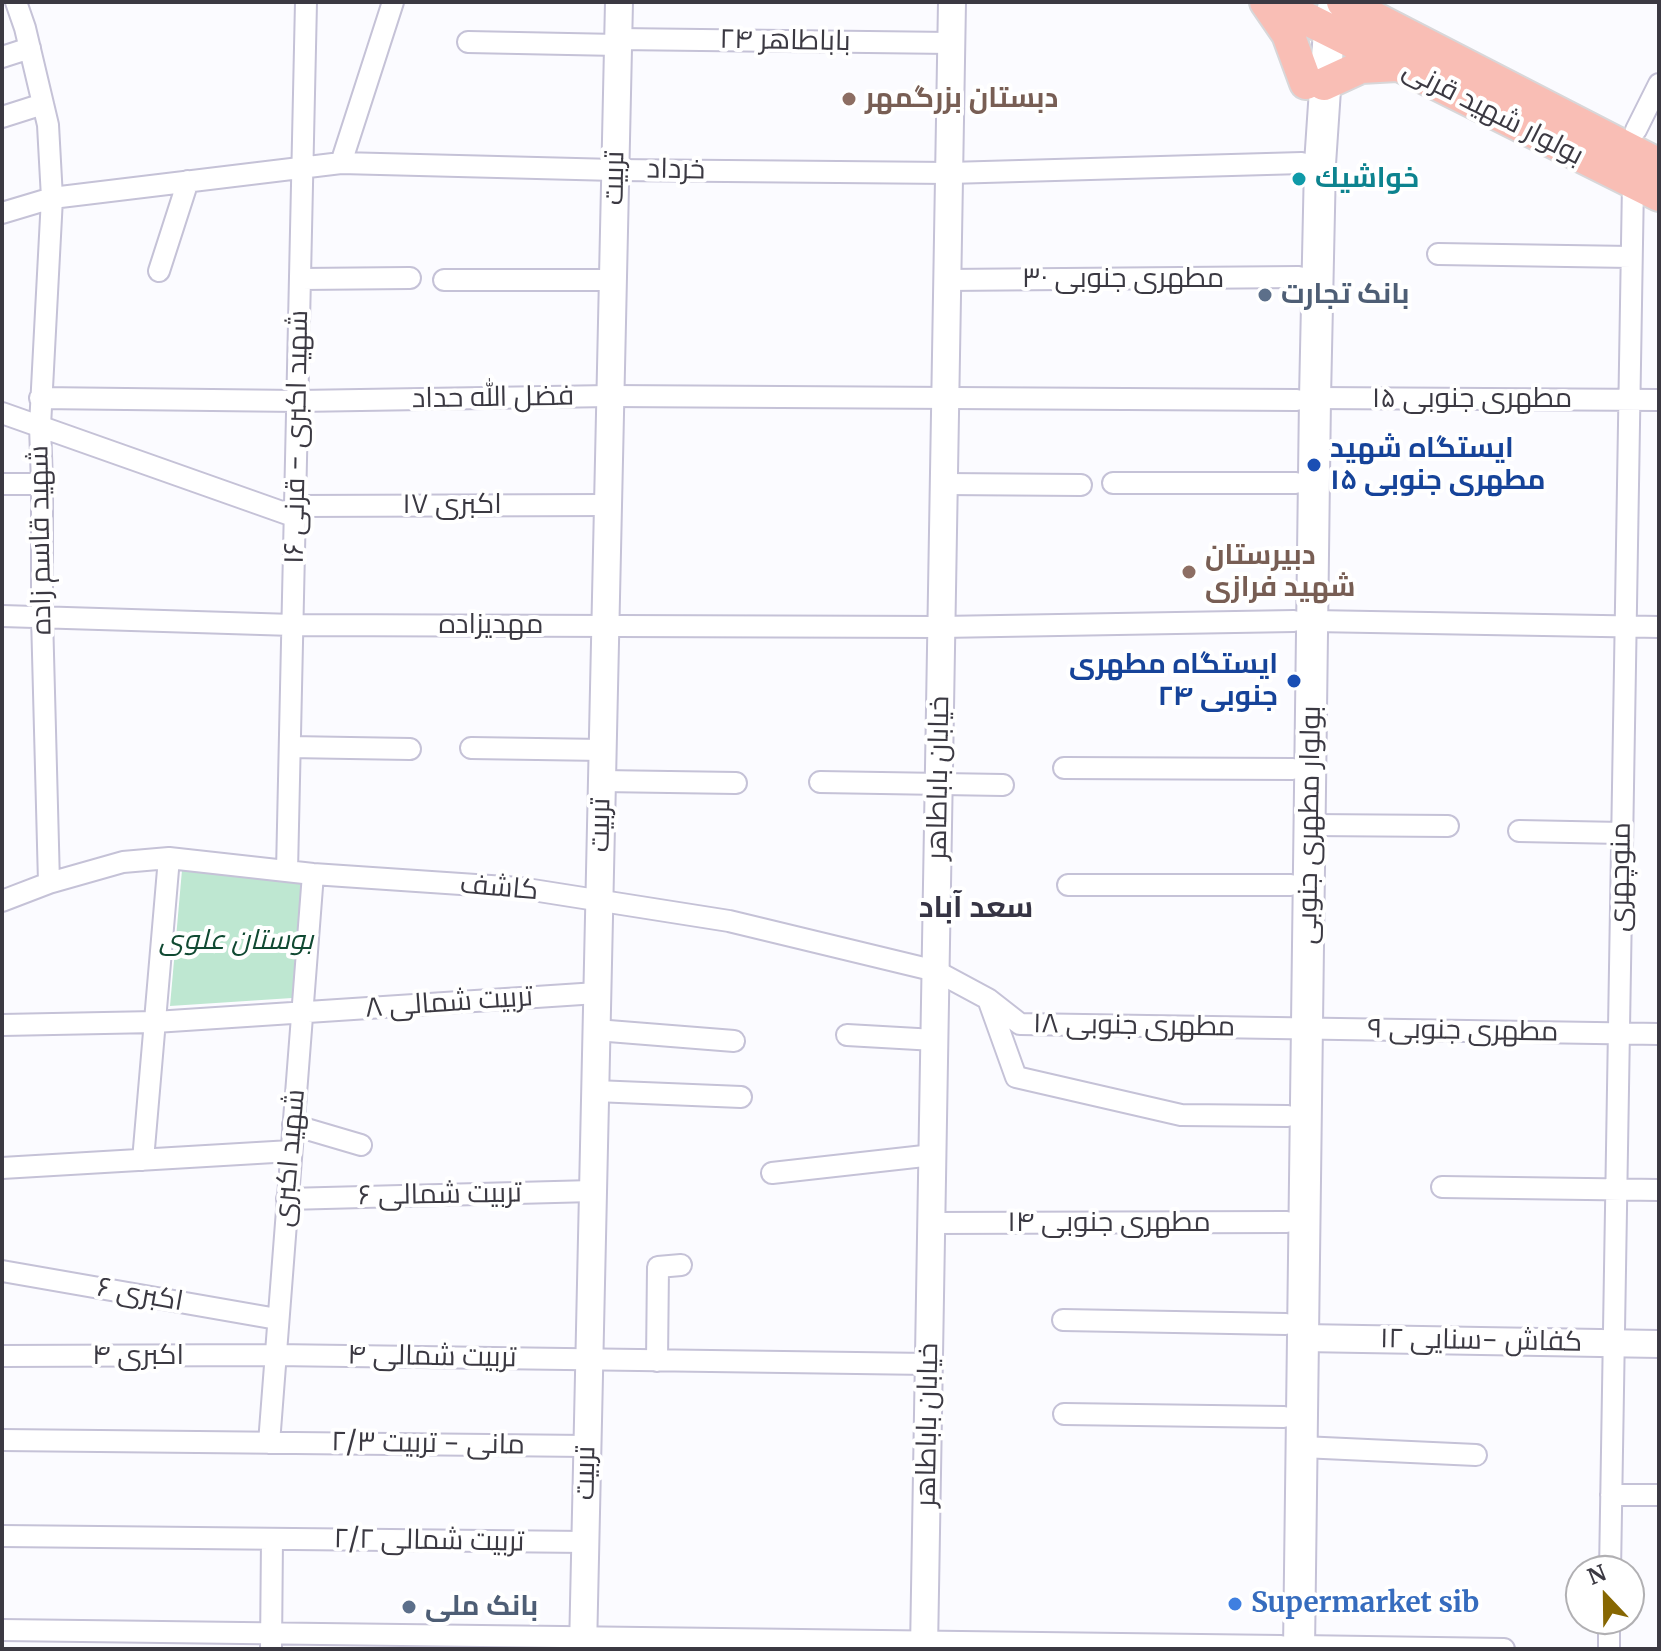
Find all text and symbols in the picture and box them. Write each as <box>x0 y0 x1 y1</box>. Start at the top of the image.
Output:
street label: باباطاهر ۲۴ <box>719 23 851 59</box>
street label: بولوار شهید قرنی <box>1397 53 1589 173</box>
place label: دبستان بزرگمهر <box>865 82 1058 116</box>
marker: دبستان بزرگمهر <box>840 90 858 108</box>
street label: تربیت <box>598 150 632 206</box>
street label: خرداد <box>646 153 706 187</box>
place label: خواشيك <box>1315 162 1419 196</box>
marker: خواشيك <box>1290 170 1308 188</box>
street label: مطهری جنوبی ۳۰ <box>1022 262 1224 296</box>
place label: بانک تجارت <box>1281 278 1409 312</box>
marker: بانک تجارت <box>1256 286 1274 304</box>
street label: شهید اکبری - قرنی ۱۶ <box>278 310 316 564</box>
street label: فضل الله حداد <box>412 380 574 416</box>
street label: مطهری جنوبی ۱۵ <box>1372 382 1572 416</box>
place label: ایستگاه شهید مطهری جنوبی ۱۵ <box>1330 432 1546 498</box>
street label: شهید قاسم زاده <box>23 445 59 635</box>
marker: ایستگاه شهید مطهری جنوبی ۱۵ <box>1305 456 1323 474</box>
street label: اکبری ۱۷ <box>402 488 502 522</box>
place label: دبیرستان شهید فرازی <box>1205 539 1356 605</box>
marker: دبیرستان شهید فرازی <box>1180 563 1198 581</box>
street label: مهدیزاده <box>439 608 543 642</box>
place label: ایستگاه مطهری جنوبی ۲۴ <box>1069 648 1278 714</box>
marker: ایستگاه مطهری جنوبی ۲۴ <box>1285 672 1303 690</box>
street label: خیابان باباطاهر <box>921 696 957 860</box>
street label: بولوار مطهری جنوبی <box>1291 705 1329 945</box>
street label: تربیت <box>584 797 618 853</box>
street label: منوچهری <box>1603 822 1639 932</box>
street label: کاشف <box>458 868 540 908</box>
district label: سعد آباد <box>919 891 1033 927</box>
park label: بوستان علوی <box>159 924 313 958</box>
street label: تربیت شمالی ۸ <box>364 980 534 1026</box>
street label: مطهری جنوبی ۱۸ <box>1032 1007 1236 1045</box>
street label: مطهری جنوبی ۹ <box>1367 1013 1559 1049</box>
street label: شهید اکبری <box>267 1088 313 1228</box>
street label: تربیت شمالی ۶ <box>358 1177 522 1213</box>
street label: مطهری جنوبی ۱۴ <box>1007 1206 1211 1240</box>
street label: اکبری ۶ <box>94 1271 186 1319</box>
street label: کفاش -سنایی ۱۲ <box>1380 1322 1582 1360</box>
street label: اکبری ۴ <box>92 1339 184 1373</box>
street label: تربیت شمالی ۴ <box>347 1339 517 1375</box>
street label: خیابان باباطاهر <box>910 1343 946 1507</box>
street label: مانی - تربیت ۲/۳ <box>331 1426 525 1462</box>
street label: تربیت <box>569 1445 603 1501</box>
street label: تربیت شمالی ۲/۲ <box>333 1523 525 1559</box>
north arrow <box>1565 1555 1645 1635</box>
text: N <box>1583 1558 1610 1591</box>
place label: Supermarket sib <box>1251 1587 1479 1621</box>
place label: بانک ملی <box>425 1590 538 1624</box>
marker: Supermarket sib <box>1226 1595 1244 1613</box>
marker: بانک ملی <box>400 1598 418 1616</box>

